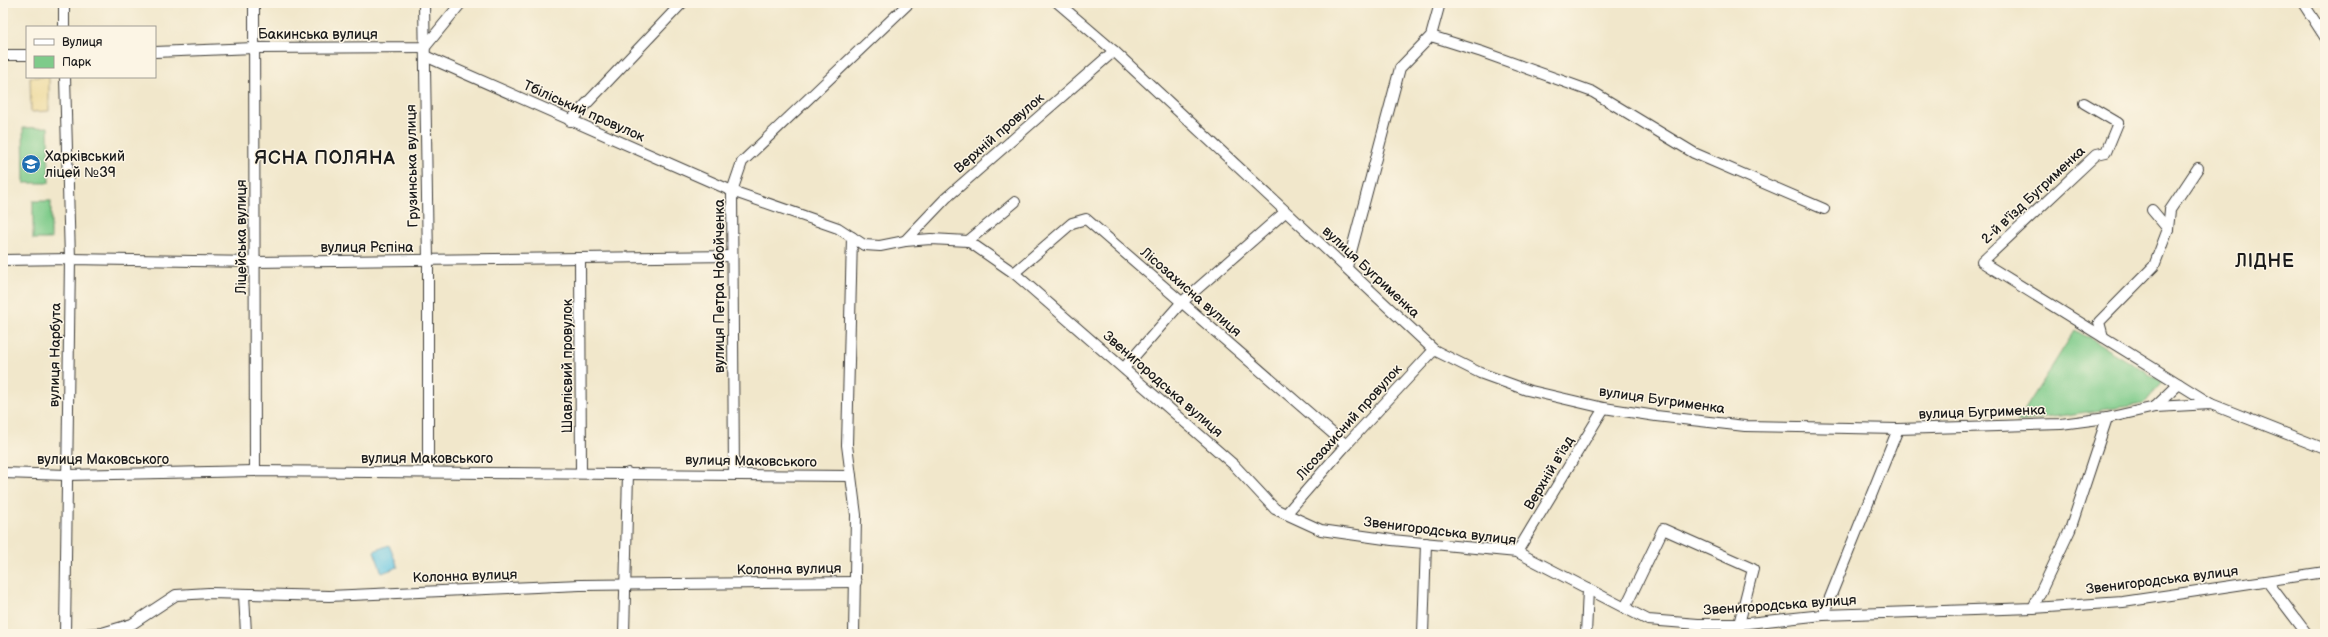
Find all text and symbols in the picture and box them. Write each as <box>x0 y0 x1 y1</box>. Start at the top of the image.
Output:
legend <box>26 26 156 78</box>
street label: Бакинська вулиця <box>258 26 378 43</box>
text: Вулиця <box>62 35 103 50</box>
text: Парк <box>62 55 92 70</box>
street label: Тбіліський провулок <box>521 77 648 146</box>
street label: Верхній провулок <box>951 89 1048 177</box>
street label: Грузинська вулиця <box>402 104 422 228</box>
street label: 2-й в'їзд Бугрименка <box>1978 142 2089 248</box>
place label: Харківський ліцей №39 <box>45 148 125 181</box>
district label: ЯСНА ПОЛЯНА <box>254 148 396 169</box>
school or university icon: Харківський ліцей №39 <box>20 153 42 175</box>
street label: Ліцейська вулиця <box>233 179 250 296</box>
street label: вулиця Петра Набойченка <box>711 198 728 373</box>
street label: вулиця Бугрименка <box>1319 222 1424 322</box>
street label: вулиця Рєпіна <box>320 239 414 256</box>
street label: Лісозахисна вулиця <box>1136 243 1245 341</box>
district label: ЛІДНЕ <box>2234 251 2295 272</box>
street label: Шавлієвий провулок <box>559 298 576 433</box>
street label: вулиця Нарбута <box>46 302 64 407</box>
street label: Звенигородська вулиця <box>1100 327 1227 441</box>
street label: Лісозахисний провулок <box>1292 360 1406 484</box>
street label: вулиця Бугрименка <box>1598 383 1727 417</box>
street label: вулиця Бугрименка <box>1918 401 2047 423</box>
street label: Верхній в'їзд <box>1520 433 1578 513</box>
street label: вулиця Маковського <box>361 450 493 467</box>
street label: вулиця Маковського <box>37 451 169 468</box>
street label: вулиця Маковського <box>685 451 817 471</box>
street label: Звенигородська вулиця <box>1363 513 1517 549</box>
street label: Колонна вулиця <box>736 560 842 578</box>
street label: Звенигородська вулиця <box>2085 562 2239 598</box>
street label: Колонна вулиця <box>412 566 518 586</box>
street label: Звенигородська вулиця <box>1703 591 1857 619</box>

